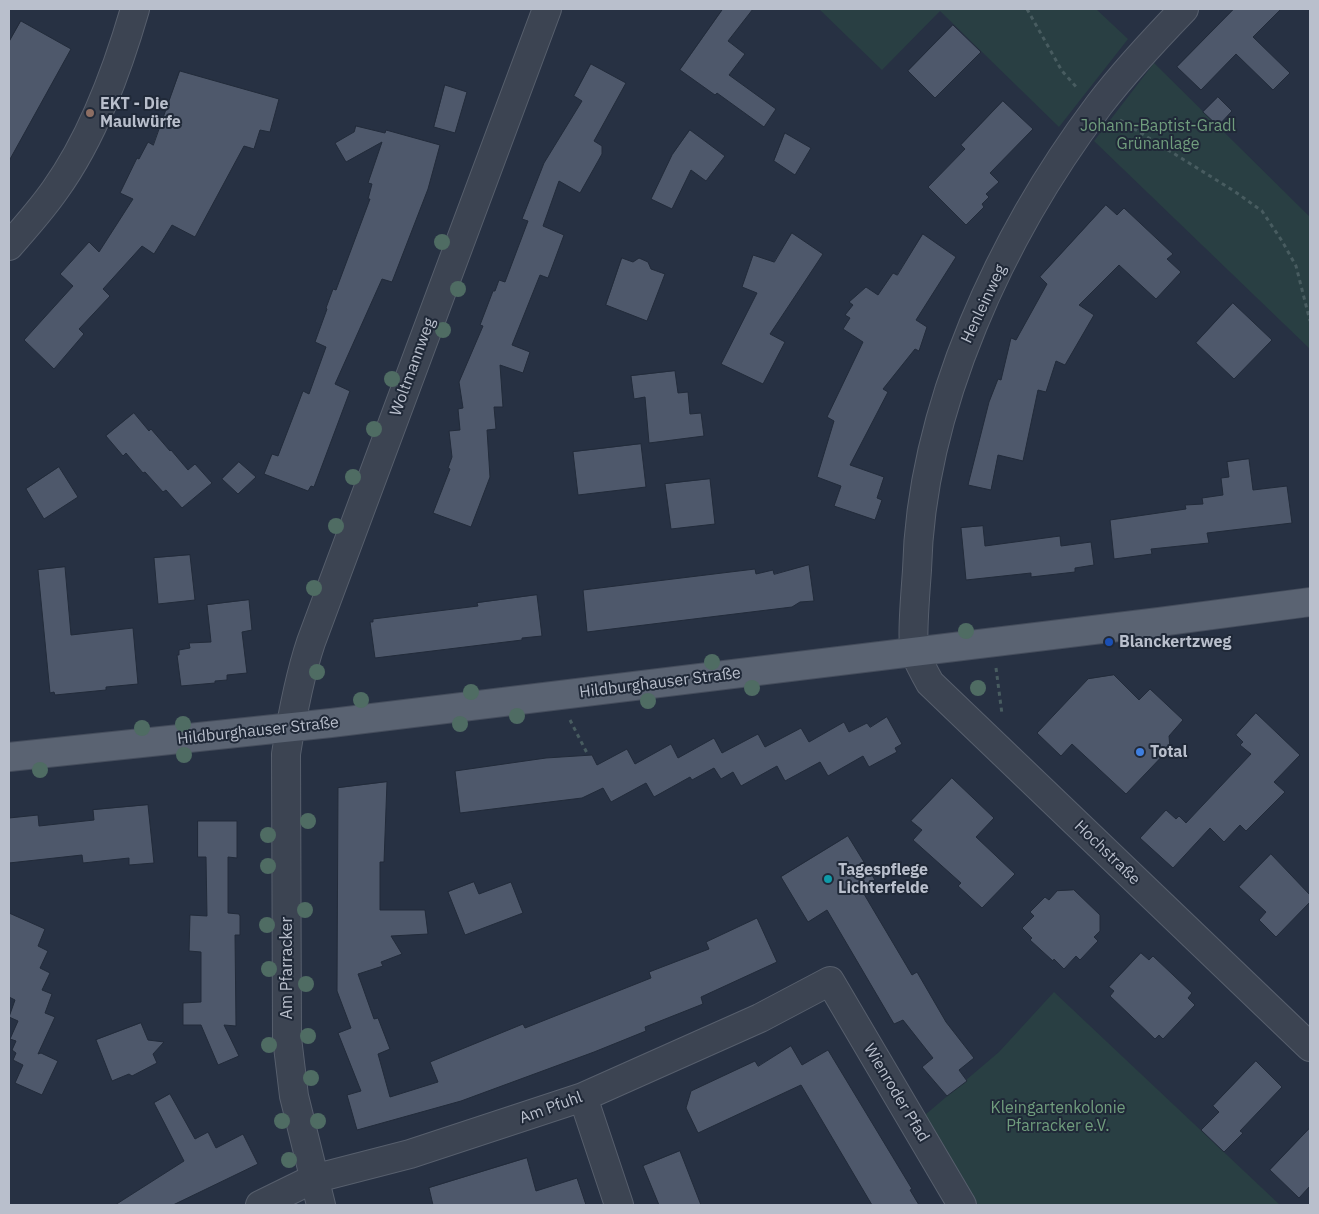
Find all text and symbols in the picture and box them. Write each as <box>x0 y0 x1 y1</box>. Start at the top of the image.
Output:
place label: EKT - Die Maulwürfe <box>100 94 181 132</box>
marker: EKT - Die Maulwürfe <box>84 107 96 119</box>
park label: Johann-Baptist-Gradl Grünanlage <box>1080 116 1236 154</box>
street label: Henleinweg <box>957 262 1011 346</box>
street label: Woltmannweg <box>386 315 440 419</box>
place label: Blanckertzweg <box>1119 632 1231 652</box>
marker: Blanckertzweg <box>1103 636 1115 648</box>
street label: Hildburghauser Straße <box>578 664 742 702</box>
street label: Hildburghauser Straße <box>176 713 340 749</box>
place label: Total <box>1150 742 1187 762</box>
marker: Total <box>1134 746 1146 758</box>
street label: Hochstraße <box>1070 817 1144 889</box>
place label: Tagespflege Lichterfelde <box>838 860 929 898</box>
marker: Tagespflege Lichterfelde <box>822 873 834 885</box>
street label: Am Pfarracker <box>277 917 297 1019</box>
street label: Wienroder Pfad <box>859 1040 933 1146</box>
street label: Am Pfuhl <box>517 1088 585 1128</box>
park label: Kleingartenkolonie Pfarracker e.V. <box>991 1098 1125 1136</box>

